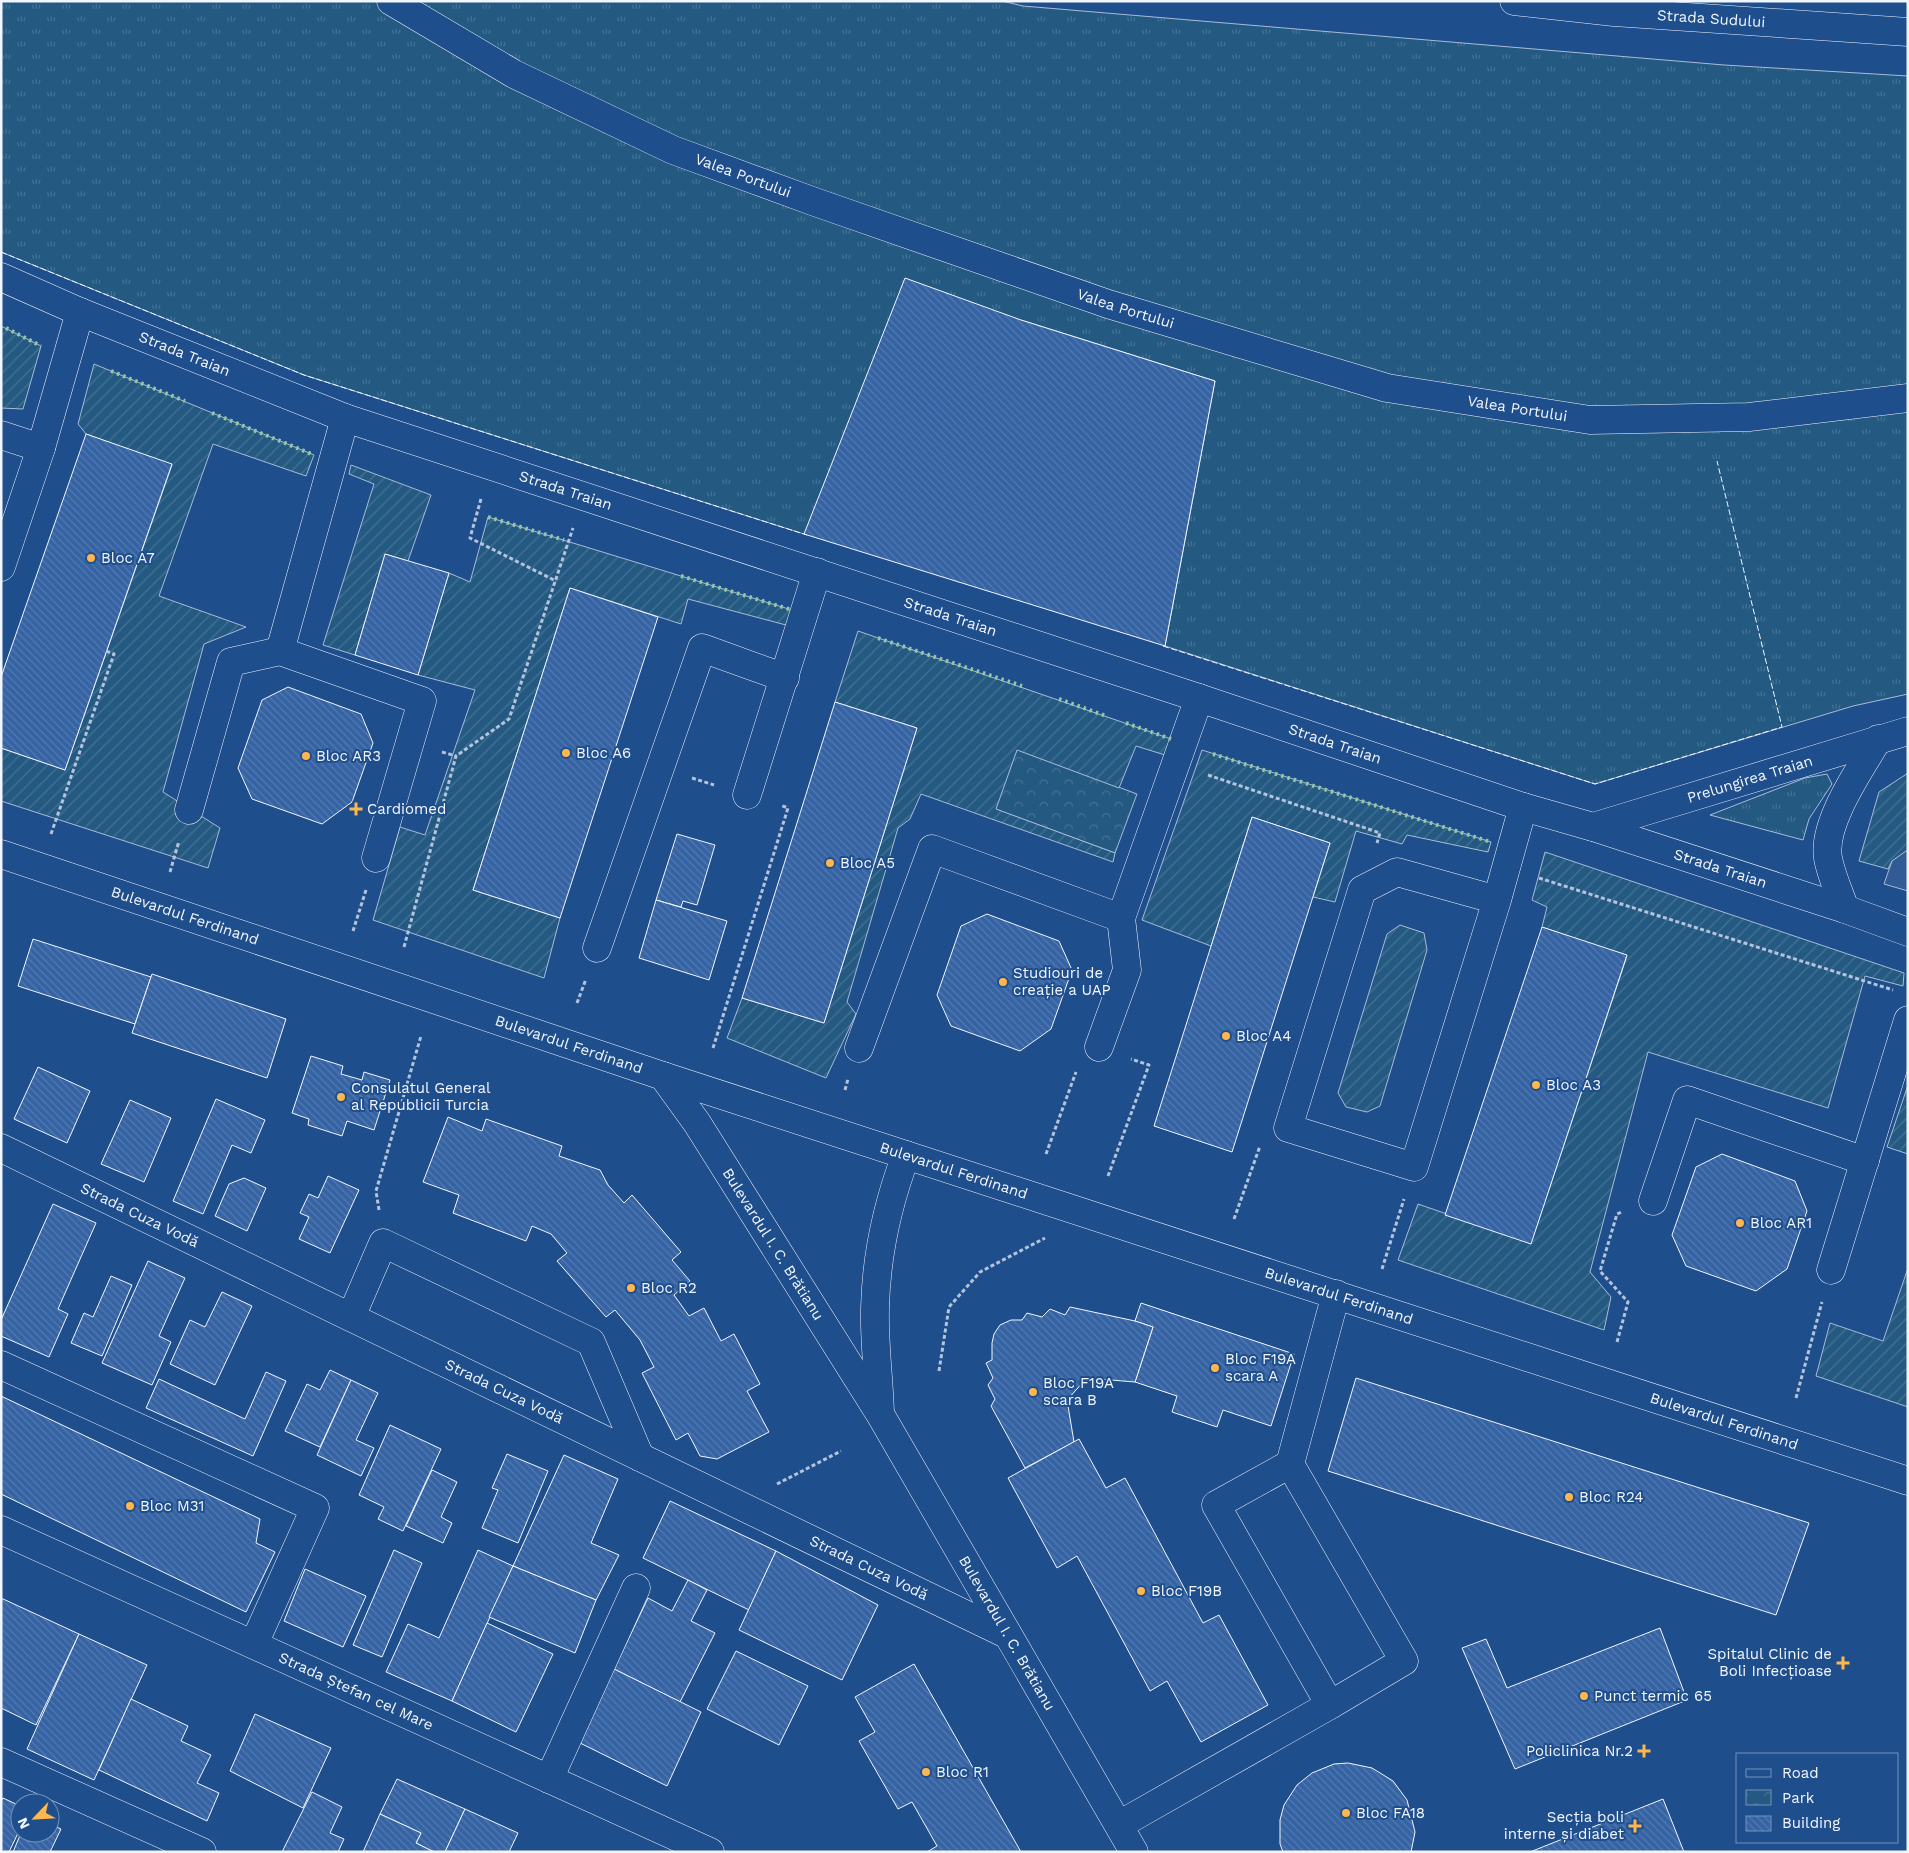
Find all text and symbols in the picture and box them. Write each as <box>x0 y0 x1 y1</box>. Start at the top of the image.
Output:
street label: Strada Sudului <box>1656 6 1766 31</box>
street label: Valea Portului <box>693 150 794 202</box>
street label: Valea Portului <box>1075 285 1176 332</box>
street label: Strada Traian <box>136 327 233 380</box>
street label: Valea Portului <box>1466 392 1569 425</box>
street label: Strada Traian <box>517 467 614 514</box>
place label: Bloc A7 <box>101 549 155 567</box>
marker: Bloc A7 <box>85 552 97 564</box>
street label: Strada Traian <box>902 593 999 640</box>
street label: Strada Traian <box>1286 720 1384 768</box>
place label: Bloc A6 <box>576 744 631 762</box>
place label: Bloc AR3 <box>316 747 381 765</box>
marker: Bloc A6 <box>560 747 572 759</box>
marker: Bloc AR3 <box>300 750 312 762</box>
street label: Prelungirea Traian <box>1685 752 1815 807</box>
place label: Cardiomed <box>367 800 446 818</box>
marker: Cardiomed <box>349 802 363 816</box>
street label: Strada Traian <box>1671 845 1769 892</box>
place label: Bloc A5 <box>840 854 895 872</box>
marker: Bloc A5 <box>824 857 836 869</box>
street label: Bulevardul Ferdinand <box>109 883 261 949</box>
place label: Studiouri de creație a UAP <box>1013 964 1111 999</box>
marker: Studiouri de creație a UAP <box>997 976 1009 988</box>
street label: Bulevardul Ferdinand <box>493 1011 645 1078</box>
place label: Bloc A4 <box>1236 1027 1291 1045</box>
marker: Bloc A4 <box>1220 1030 1232 1042</box>
place label: Bloc A3 <box>1546 1076 1601 1094</box>
place label: Consulatul General al Republicii Turcia <box>351 1079 491 1114</box>
marker: Bloc A3 <box>1530 1079 1542 1091</box>
marker: Consulatul General al Republicii Turcia <box>335 1091 347 1103</box>
street label: Bulevardul Ferdinand <box>877 1138 1030 1203</box>
street label: Bulevardul I. C. Brătianu <box>719 1165 828 1323</box>
street label: Strada Cuza Vodă <box>78 1179 202 1252</box>
place label: Bloc AR1 <box>1750 1214 1812 1232</box>
marker: Bloc AR1 <box>1734 1217 1746 1229</box>
street label: Bulevardul Ferdinand <box>1263 1263 1415 1328</box>
place label: Bloc R2 <box>641 1279 697 1297</box>
marker: Bloc R2 <box>625 1282 637 1294</box>
place label: Bloc F19A scara A <box>1225 1350 1296 1385</box>
street label: Strada Cuza Vodă <box>442 1355 567 1428</box>
marker: Bloc F19A scara A <box>1209 1362 1221 1374</box>
place label: Bloc F19A scara B <box>1043 1374 1114 1409</box>
marker: Bloc F19A scara B <box>1027 1386 1039 1398</box>
street label: Bulevardul Ferdinand <box>1648 1389 1800 1454</box>
place label: Bloc R24 <box>1579 1488 1643 1506</box>
marker: Bloc R24 <box>1563 1491 1575 1503</box>
place label: Bloc M31 <box>140 1497 204 1515</box>
marker: Bloc M31 <box>124 1500 136 1512</box>
street label: Strada Cuza Vodă <box>807 1531 931 1604</box>
street label: Bulevardul I. C. Brătianu <box>955 1552 1059 1714</box>
place label: Bloc F19B <box>1151 1582 1222 1600</box>
marker: Bloc F19B <box>1135 1585 1147 1597</box>
place label: Spitalul Clinic de Boli Infecțioase <box>1708 1645 1832 1680</box>
street label: Strada Ștefan cel Mare <box>276 1648 436 1734</box>
marker: Spitalul Clinic de Boli Infecțioase <box>1836 1656 1850 1670</box>
place label: Punct termic 65 <box>1594 1687 1712 1705</box>
marker: Punct termic 65 <box>1578 1690 1590 1702</box>
place label: Policlinica Nr.2 <box>1526 1742 1633 1760</box>
marker: Policlinica Nr.2 <box>1637 1744 1651 1758</box>
legend <box>1736 1753 1899 1843</box>
place label: Bloc R1 <box>936 1763 989 1781</box>
text: Road <box>1782 1764 1819 1782</box>
marker: Bloc R1 <box>920 1766 932 1778</box>
text: Park <box>1782 1789 1815 1807</box>
north arrow <box>10 1793 60 1843</box>
place label: Bloc FA18 <box>1356 1804 1425 1822</box>
marker: Bloc FA18 <box>1340 1807 1352 1819</box>
place label: Secția boli interne și diabet <box>1504 1808 1625 1843</box>
text: Building <box>1782 1814 1840 1832</box>
text: N <box>14 1815 33 1832</box>
marker: Secția boli interne și diabet <box>1628 1819 1642 1833</box>

